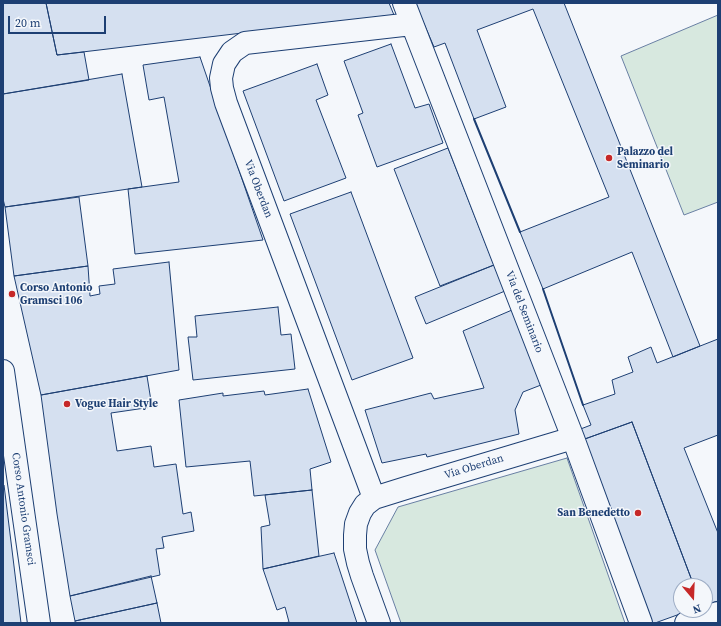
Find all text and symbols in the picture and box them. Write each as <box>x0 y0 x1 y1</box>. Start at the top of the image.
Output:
scale bar <box>10 8 108 34</box>
text: 20 m <box>15 15 41 31</box>
place label: Palazzo del Seminario <box>617 145 673 171</box>
marker: Palazzo del Seminario <box>604 153 614 163</box>
street label: Via Oberdan <box>241 158 275 220</box>
street label: Via del Seminario <box>502 269 546 355</box>
place label: Corso Antonio Gramsci 106 <box>20 281 92 307</box>
marker: Corso Antonio Gramsci 106 <box>7 289 17 299</box>
place label: Vogue Hair Style <box>75 397 158 411</box>
marker: Vogue Hair Style <box>62 399 72 409</box>
street label: Corso Antonio Gramsci <box>9 452 37 566</box>
street label: Via Oberdan <box>443 452 505 482</box>
place label: San Benedetto <box>557 506 630 520</box>
marker: San Benedetto <box>633 508 643 518</box>
north arrow <box>673 578 713 618</box>
text: N <box>691 600 703 617</box>

